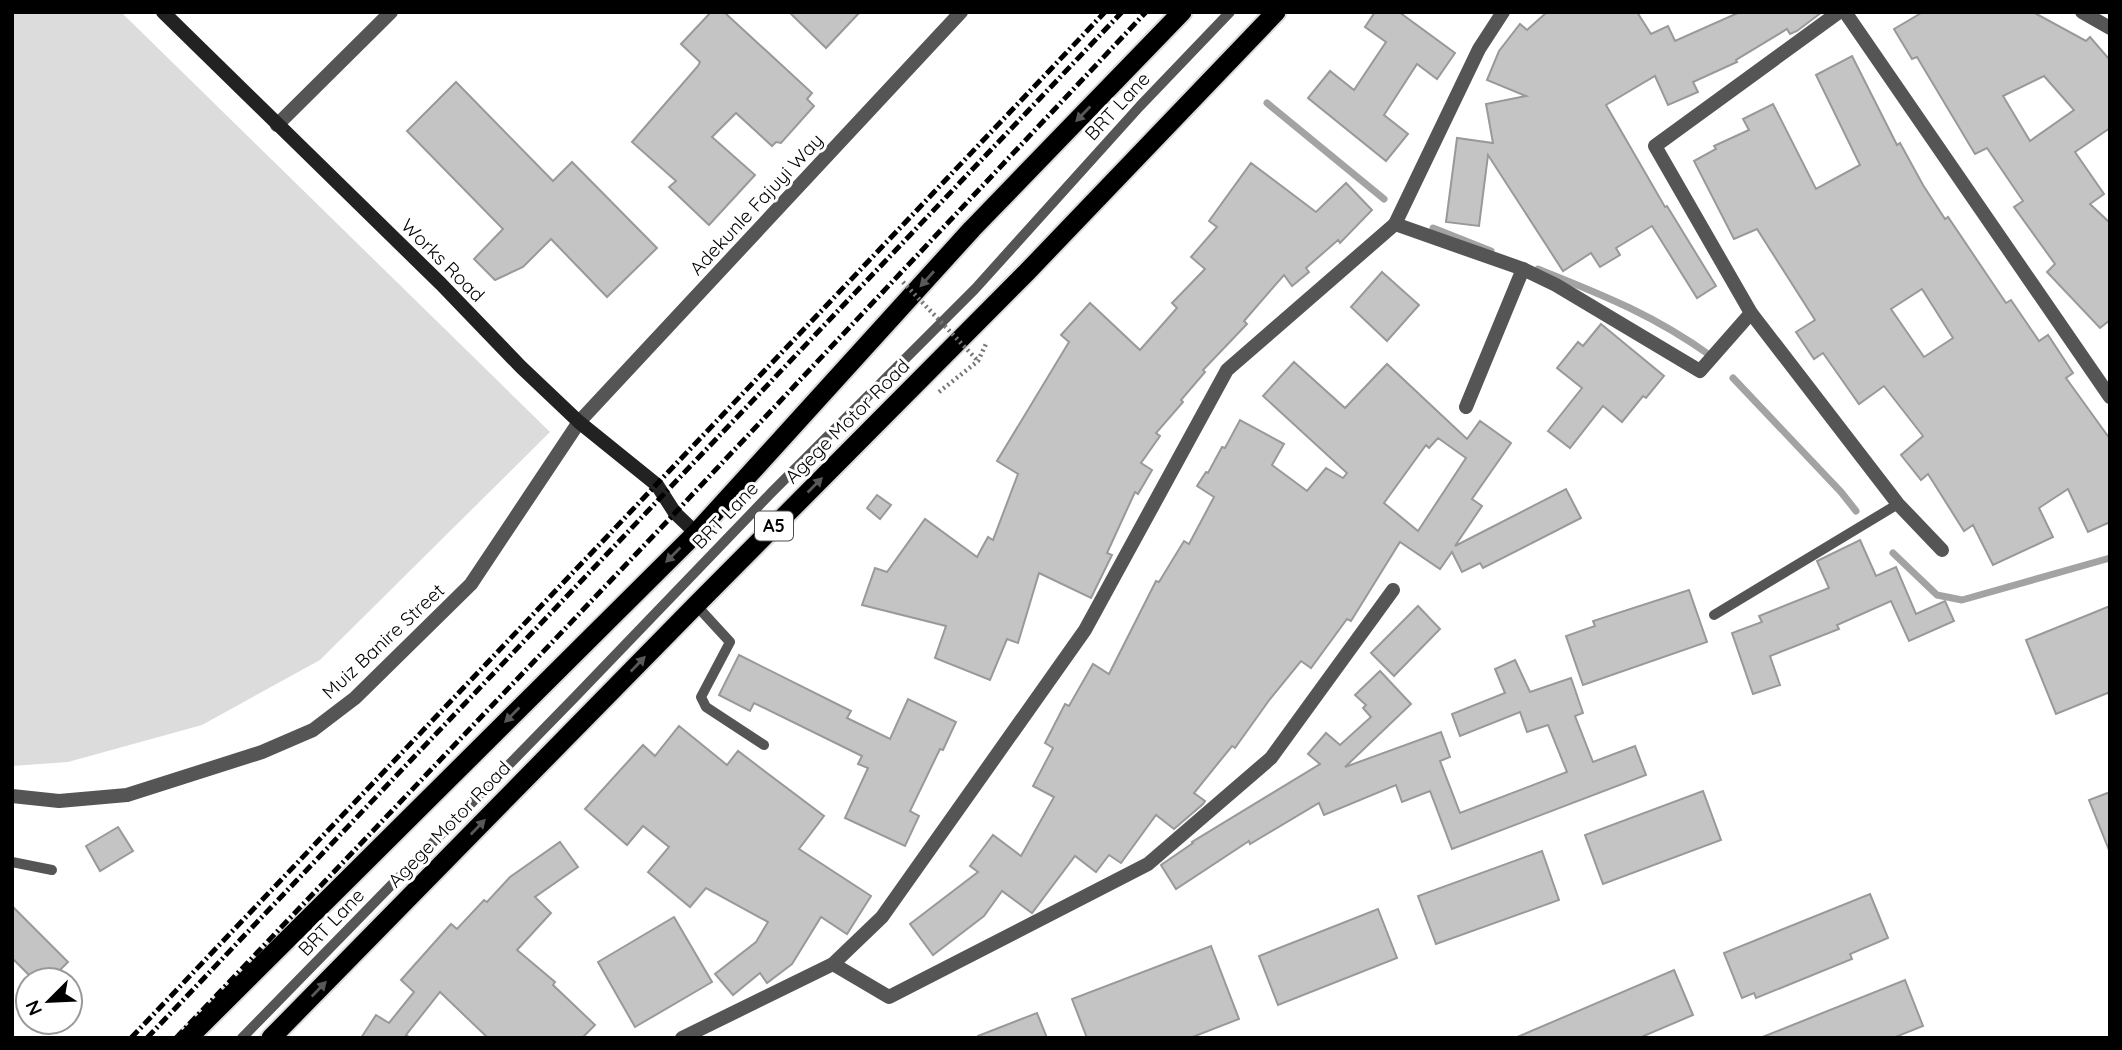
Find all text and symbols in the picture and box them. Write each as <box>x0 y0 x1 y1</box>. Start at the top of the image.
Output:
street label: BRT Lane <box>1079 67 1155 145</box>
one-way arrow <box>1076 105 1092 122</box>
street label: Adekunle Fajuyi Way <box>684 128 828 280</box>
street label: Works Road <box>396 213 490 307</box>
one-way arrow <box>919 270 935 287</box>
street label: Agege Motor Road <box>780 354 914 488</box>
street label: BRT Lane <box>687 476 763 554</box>
one-way arrow <box>806 477 822 494</box>
road number: A5 <box>755 512 793 540</box>
one-way arrow <box>666 546 682 563</box>
street label: Muiz Banire Street <box>317 578 449 704</box>
one-way arrow <box>629 656 646 673</box>
one-way arrow <box>504 707 521 723</box>
street label: Agege Motor Road <box>383 756 515 892</box>
one-way arrow <box>470 818 487 835</box>
street label: BRT Lane <box>293 883 369 961</box>
north arrow <box>14 966 84 1036</box>
one-way arrow <box>311 981 327 997</box>
text: N <box>20 997 47 1019</box>

